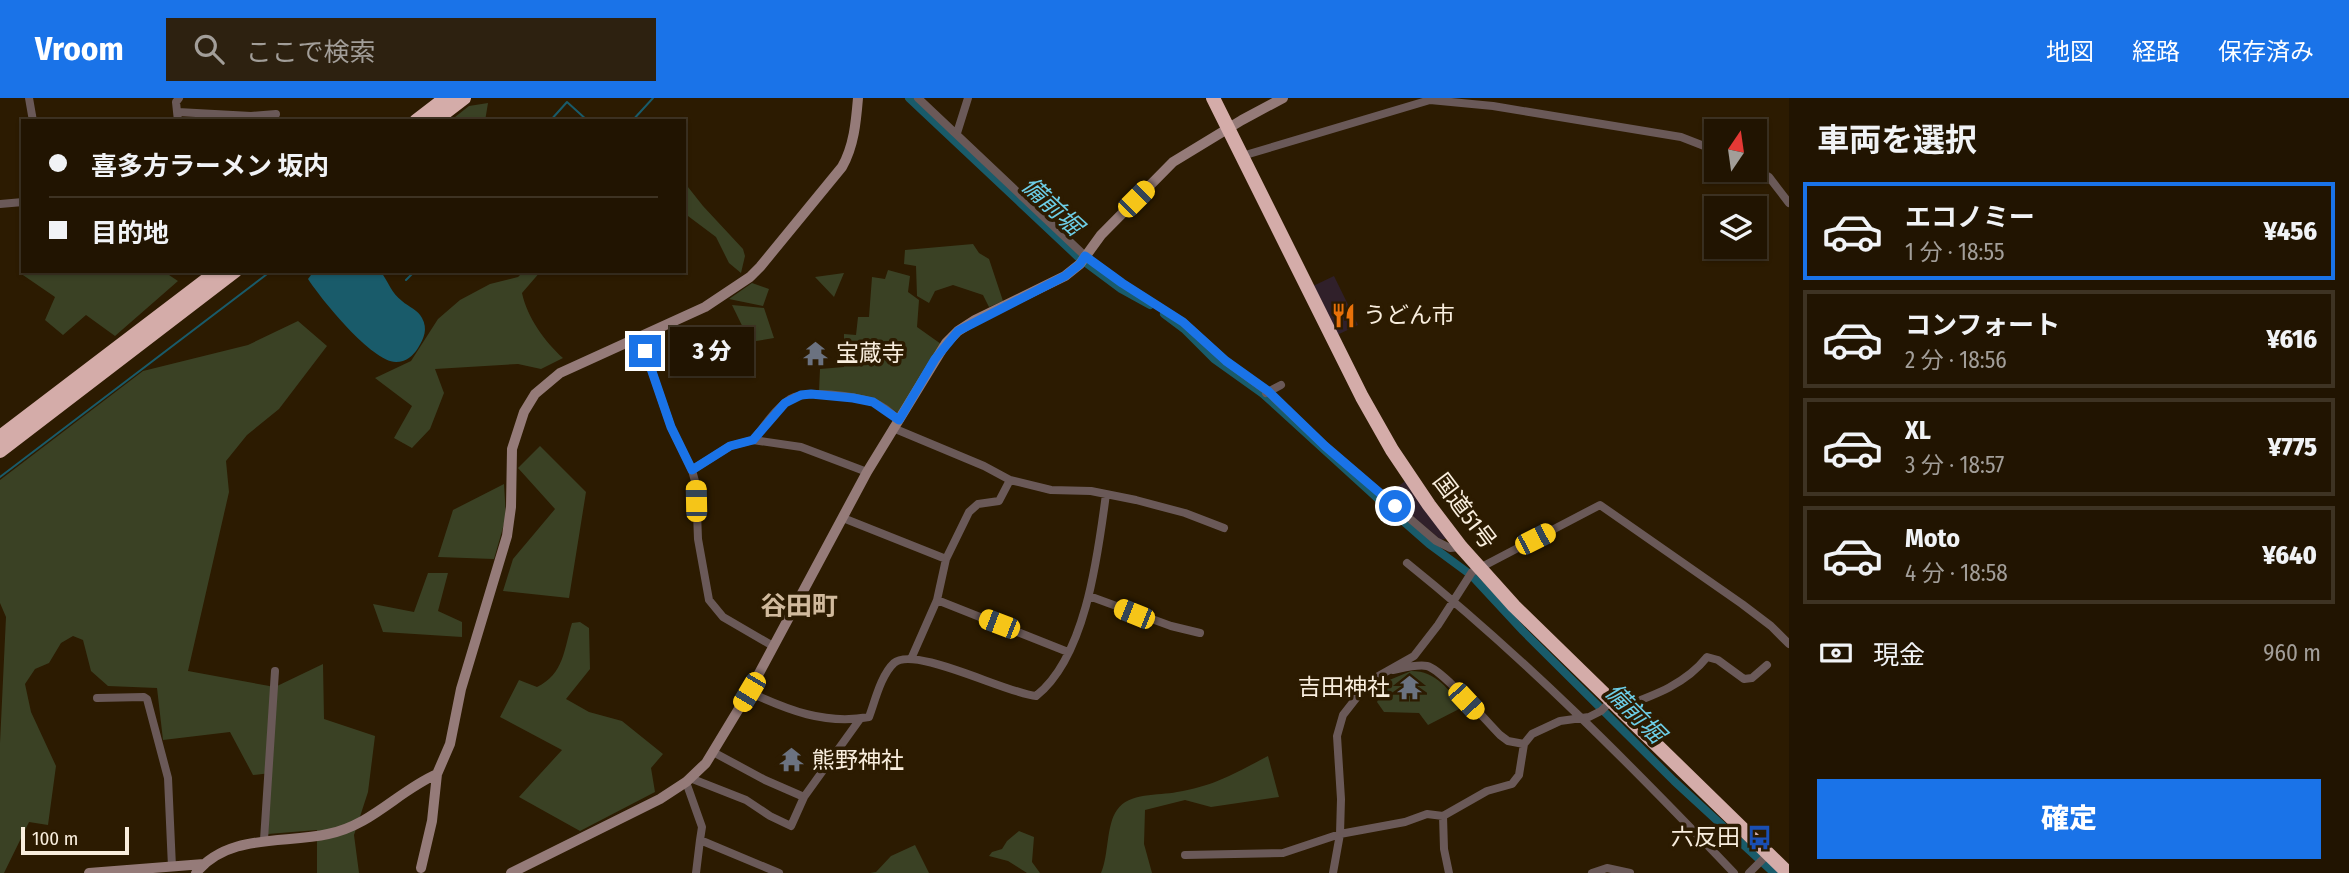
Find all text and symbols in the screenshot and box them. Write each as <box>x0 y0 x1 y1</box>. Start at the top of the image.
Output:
search box <box>166 18 656 81</box>
text: Vroom <box>35 29 124 69</box>
icon: search <box>190 30 228 68</box>
text: ここで検索 <box>246 37 376 68</box>
text: 地図 <box>2046 38 2094 66</box>
text: 経路 <box>2132 38 2180 66</box>
text: 保存済み <box>2218 38 2314 66</box>
north arrow <box>1704 119 1768 182</box>
map controls <box>1704 119 1767 259</box>
text: 車両を選択 <box>1817 121 1977 159</box>
text: 喜多方ラーメン 坂内 <box>91 151 329 182</box>
water label: 備前堀 <box>1016 171 1091 244</box>
car <box>1114 177 1159 221</box>
button: layers <box>1704 196 1767 259</box>
icon: car <box>1821 200 1884 263</box>
text: エコノミー <box>1905 202 2035 233</box>
text: ¥456 <box>2264 216 2317 247</box>
text: 目的地 <box>91 218 169 249</box>
text: 1 分 · 18:55 <box>1905 238 2005 266</box>
restaurant icon: うどん市 <box>1329 301 1357 329</box>
place label: うどん市 <box>1363 301 1455 329</box>
icon: car <box>1821 308 1884 371</box>
text: コンフォート <box>1905 310 2060 341</box>
text: ¥616 <box>2267 324 2317 355</box>
callout: 3 分 <box>670 327 754 376</box>
route end <box>629 335 661 367</box>
text: 3 分 <box>693 337 731 365</box>
temple icon: 宝蔵寺 <box>802 339 830 367</box>
place label: 宝蔵寺 <box>836 339 905 367</box>
text: 2 分 · 18:56 <box>1905 346 2007 374</box>
text: XL <box>1905 415 1931 446</box>
icon: car <box>1821 416 1884 479</box>
text: ¥775 <box>2268 432 2317 463</box>
text: 3 分 · 18:57 <box>1905 451 2004 479</box>
street label: 国道51号 <box>1428 468 1502 554</box>
car <box>686 480 707 522</box>
route start <box>1379 490 1411 522</box>
car <box>1512 520 1559 558</box>
text: Moto <box>1905 523 1960 554</box>
icon: car <box>1821 524 1884 587</box>
text: ¥640 <box>2262 540 2317 571</box>
text: 4 分 · 18:58 <box>1905 559 2008 587</box>
district label: 谷田町 <box>760 591 838 622</box>
car <box>1111 596 1158 632</box>
car <box>976 607 1023 641</box>
icon: cash <box>1817 634 1855 672</box>
text: 960 m <box>2263 639 2321 667</box>
text: 現金 <box>1873 640 1925 671</box>
car <box>730 669 769 715</box>
place label: 吉田神社 <box>1298 673 1390 701</box>
temple icon: 吉田神社 <box>1396 673 1424 701</box>
car <box>1444 678 1489 724</box>
water label: 備前堀 <box>1600 678 1673 751</box>
temple icon: 熊野神社 <box>778 746 806 774</box>
place label: 熊野神社 <box>812 746 904 774</box>
button: 確定 <box>1817 779 2321 859</box>
place label: 六反田 <box>1671 823 1740 851</box>
bus stop icon: 六反田 <box>1746 823 1774 851</box>
scale bar <box>21 824 130 856</box>
text: 100 m <box>32 827 78 850</box>

